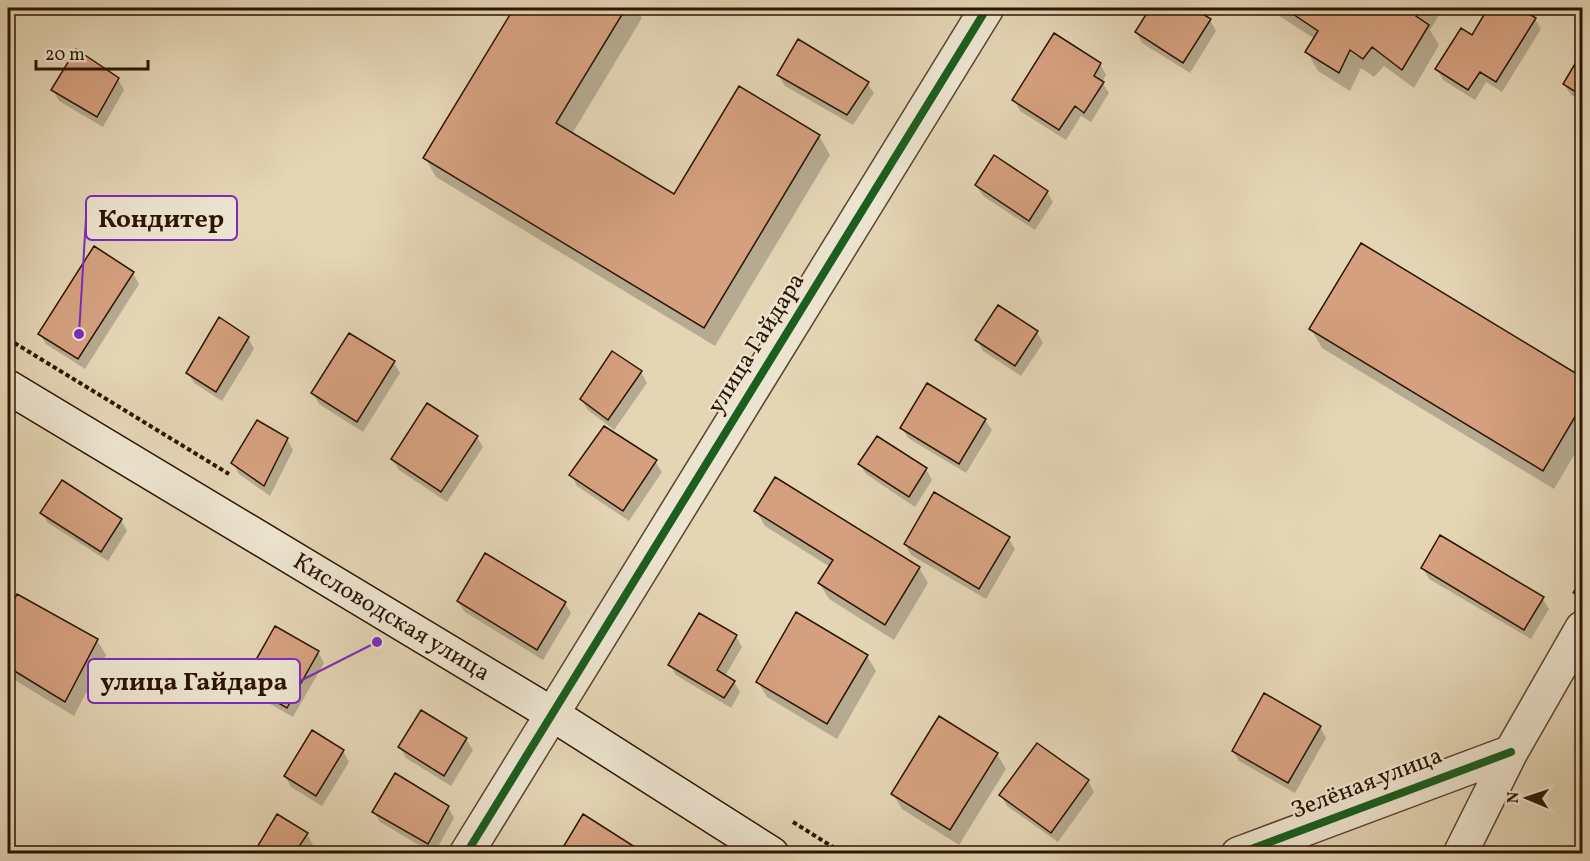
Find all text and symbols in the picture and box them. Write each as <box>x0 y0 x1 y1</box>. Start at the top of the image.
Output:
scale bar <box>36 33 148 71</box>
text: 20 m <box>45 43 85 68</box>
callout: Кондитер <box>86 196 237 240</box>
text: Кондитер <box>98 202 224 238</box>
street label: улица Гайдара <box>700 267 814 421</box>
street label: Кисловодская улица <box>286 546 496 690</box>
callout: улица Гайдара <box>88 659 300 703</box>
text: улица Гайдара <box>100 665 288 701</box>
street label: Зелёная улица <box>1286 740 1448 828</box>
north arrow <box>1497 768 1557 828</box>
text: N <box>1503 791 1525 804</box>

